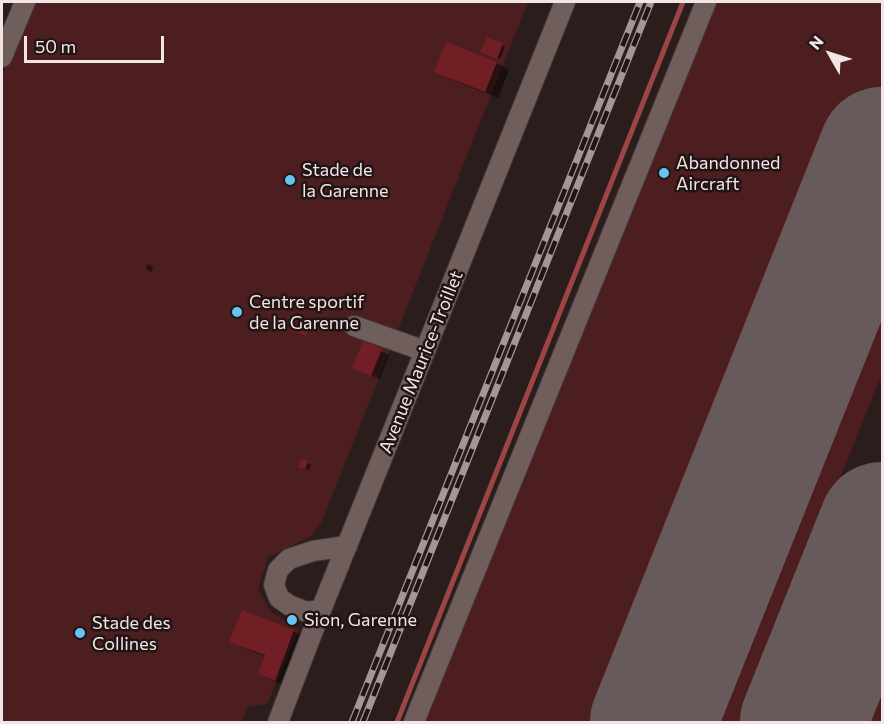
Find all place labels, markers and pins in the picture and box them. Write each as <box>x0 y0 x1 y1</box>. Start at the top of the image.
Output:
place label: Abandonned Aircraft <box>676 152 780 195</box>
place label: Stade de la Garenne <box>302 159 389 201</box>
marker: Abandonned Aircraft <box>657 166 671 180</box>
marker: Stade de la Garenne <box>283 173 297 187</box>
place label: Centre sportif de la Garenne <box>249 291 364 334</box>
marker: Centre sportif de la Garenne <box>230 305 244 319</box>
place label: Sion, Garenne <box>304 609 417 631</box>
place label: Stade des Collines <box>92 612 171 654</box>
marker: Sion, Garenne <box>285 613 299 627</box>
marker: Stade des Collines <box>73 626 87 640</box>

